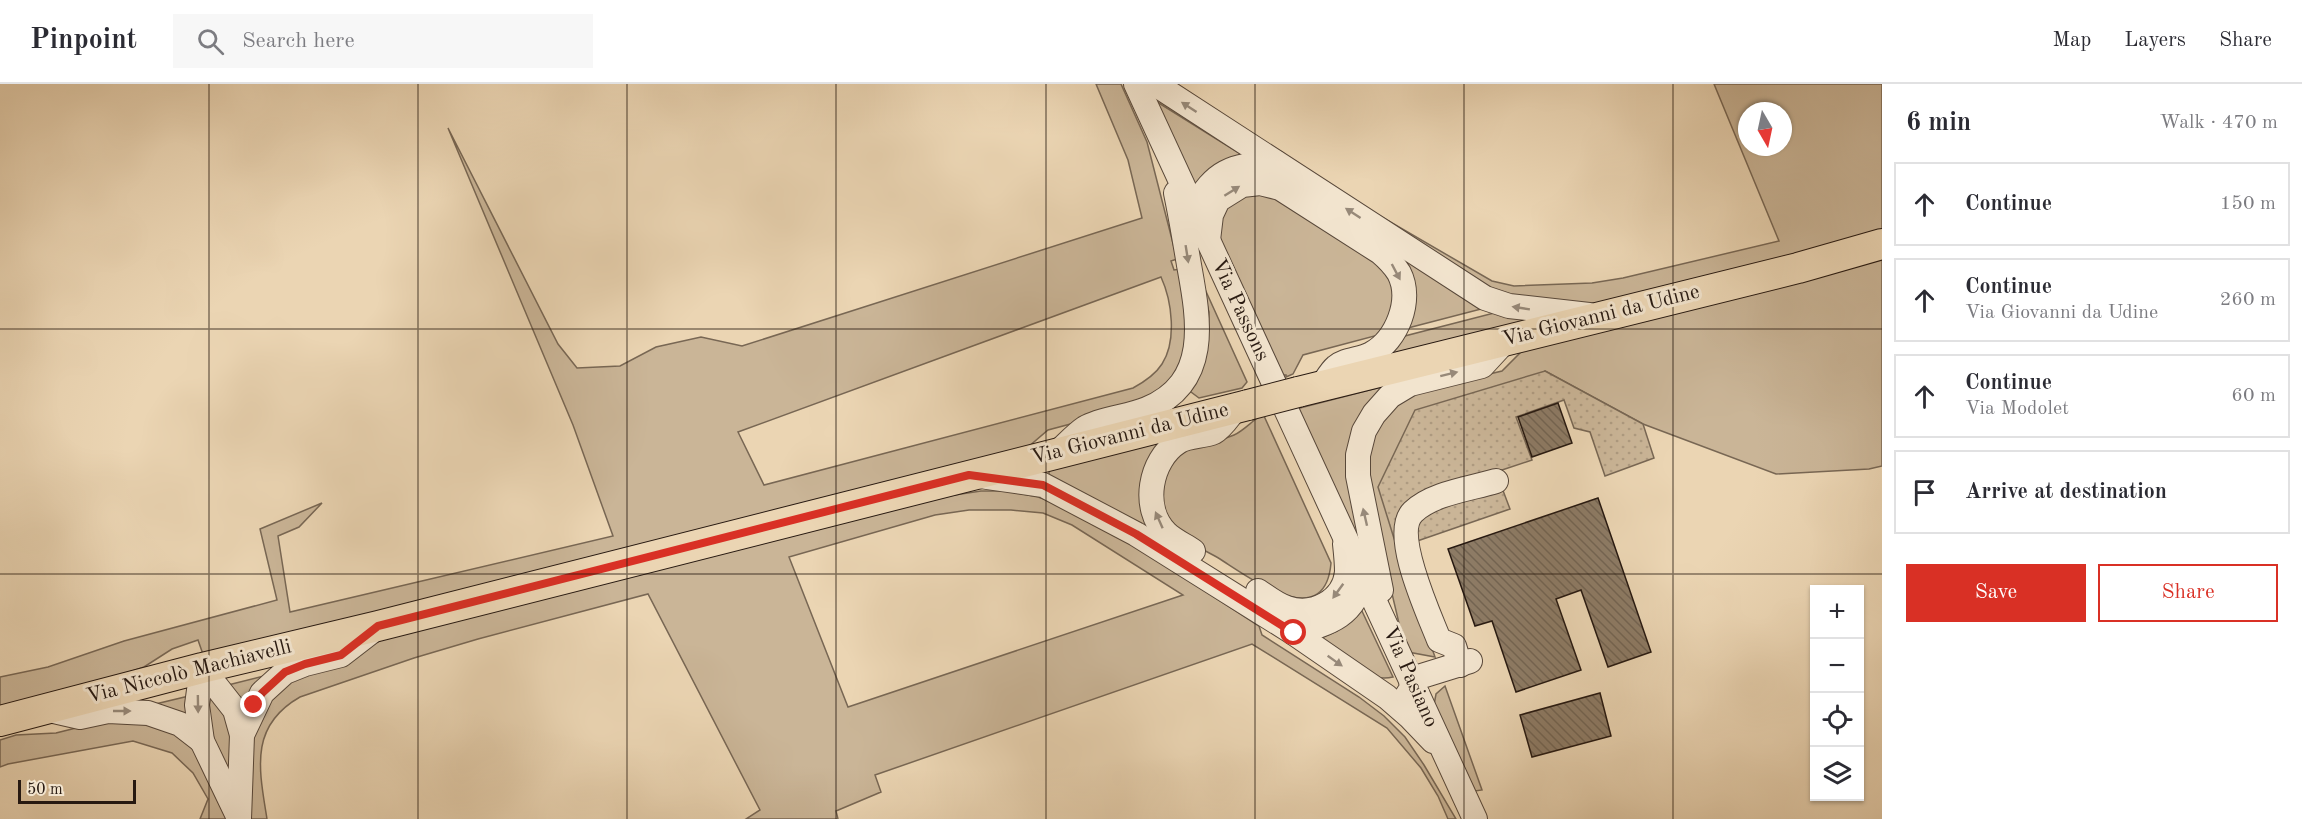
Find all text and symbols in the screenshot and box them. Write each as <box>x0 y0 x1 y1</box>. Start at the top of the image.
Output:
search box <box>173 14 593 68</box>
icon: search <box>194 25 227 58</box>
text: Pinpoint <box>30 27 137 55</box>
text: Search here <box>242 30 355 52</box>
text: Map <box>2052 30 2091 51</box>
text: Layers <box>2124 30 2186 51</box>
text: Share <box>2219 30 2272 51</box>
one-way arrow <box>1181 102 1197 113</box>
north arrow <box>1738 102 1792 156</box>
text: 6 min <box>1906 110 1971 136</box>
text: Walk · 470 m <box>2159 113 2278 133</box>
one-way arrow <box>1224 185 1240 196</box>
icon: ahead <box>1908 188 1941 221</box>
text: Continue <box>1965 193 2052 215</box>
text: 150 m <box>2220 194 2276 214</box>
one-way arrow <box>1345 207 1361 219</box>
one-way arrow <box>1183 245 1192 264</box>
street label: Via Passons <box>1207 256 1273 364</box>
one-way arrow <box>1391 264 1401 281</box>
text: Continue <box>1965 276 2052 298</box>
street label: Via Giovanni da Udine <box>1500 281 1702 351</box>
icon: ahead <box>1908 284 1941 317</box>
text: 260 m <box>2220 290 2276 310</box>
text: Via Giovanni da Udine <box>1965 303 2158 323</box>
one-way arrow <box>1512 304 1531 313</box>
one-way arrow <box>1440 369 1458 379</box>
text: Continue <box>1965 372 2052 394</box>
icon: ahead <box>1908 380 1941 413</box>
text: 60 m <box>2231 386 2276 406</box>
street label: Via Giovanni da Udine <box>1029 399 1231 469</box>
text: Via Modolet <box>1965 399 2069 419</box>
icon: arrive <box>1908 476 1941 509</box>
text: Arrive at destination <box>1965 481 2167 503</box>
one-way arrow <box>1360 508 1370 527</box>
one-way arrow <box>1154 511 1164 529</box>
button: Save <box>1906 564 2086 622</box>
button: Share <box>2098 564 2278 622</box>
one-way arrow <box>1332 583 1344 599</box>
map controls <box>1810 585 1864 801</box>
button: + <box>1810 585 1864 639</box>
route start <box>1280 619 1306 645</box>
street label: Via Pasiano <box>1378 623 1442 731</box>
street label: Via Niccolò Machiavelli <box>84 636 294 708</box>
button: − <box>1810 639 1864 693</box>
one-way arrow <box>1326 655 1342 667</box>
route end <box>240 691 266 717</box>
button: locate <box>1810 693 1864 747</box>
one-way arrow <box>193 695 203 714</box>
one-way arrow <box>112 706 131 716</box>
button: layers <box>1810 747 1864 801</box>
scale bar <box>18 777 136 804</box>
text: 50 m <box>27 782 63 798</box>

